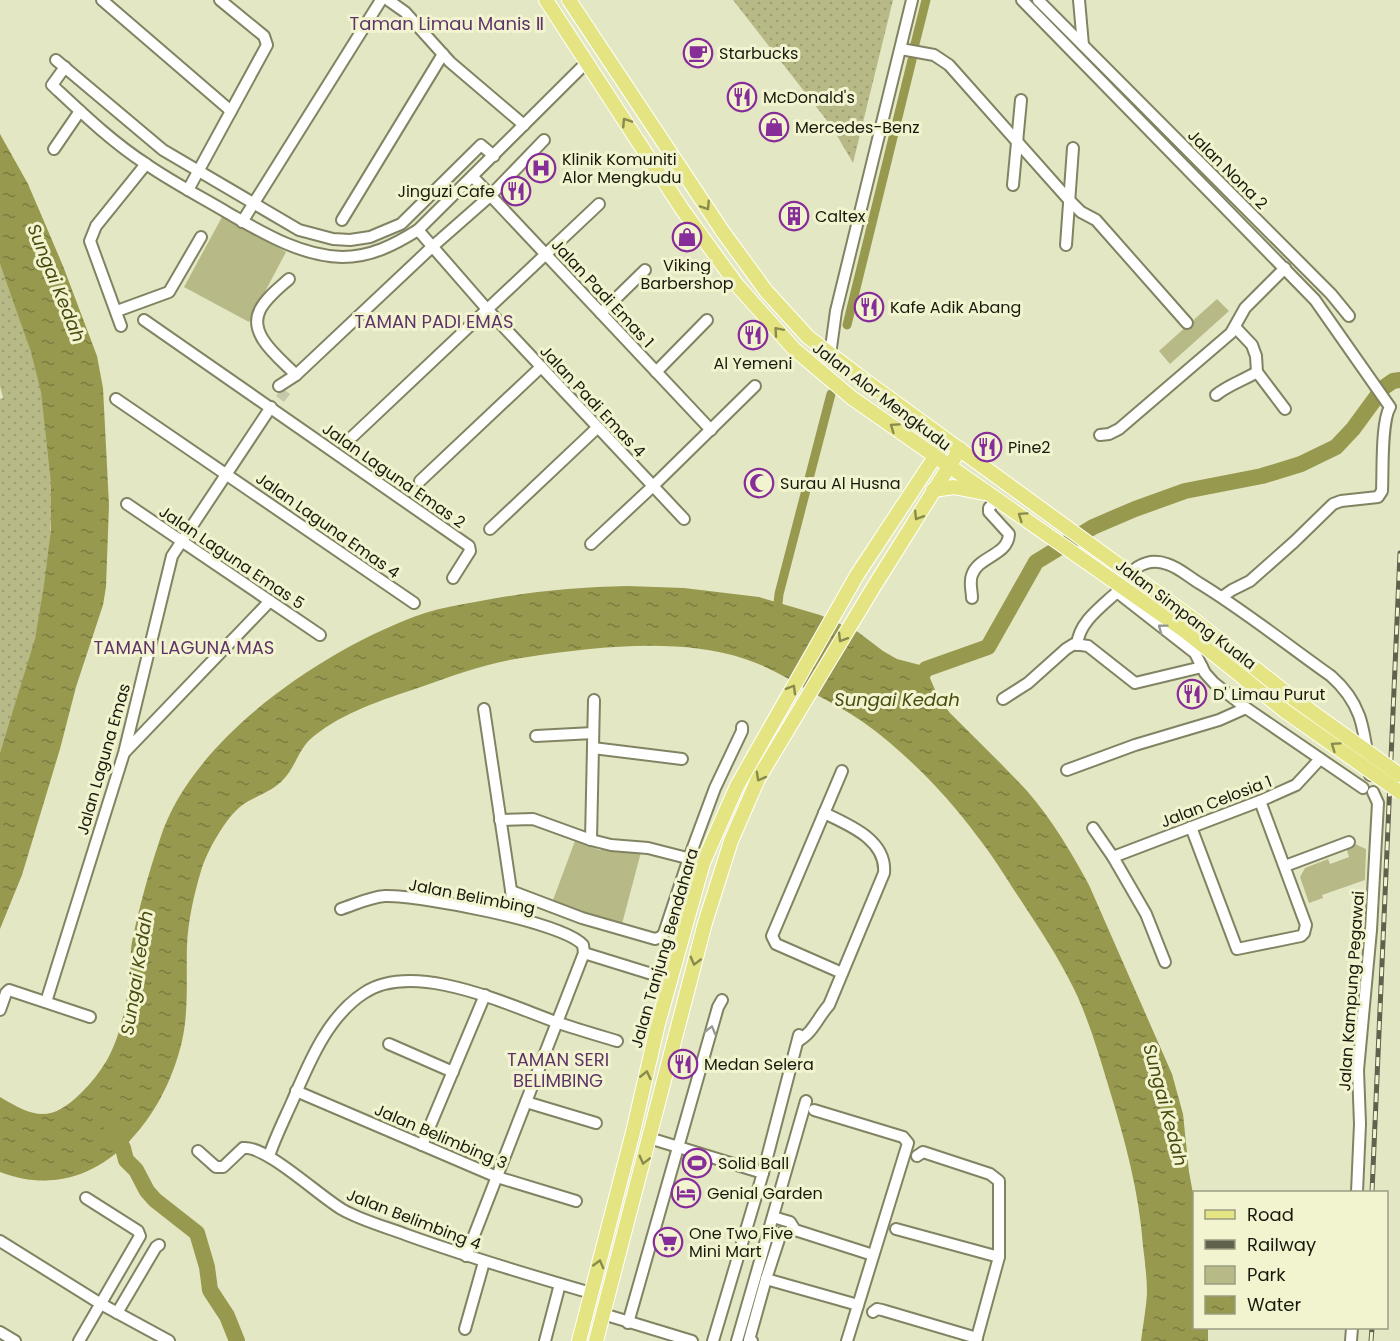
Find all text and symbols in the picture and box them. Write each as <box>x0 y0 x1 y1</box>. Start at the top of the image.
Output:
district label: Taman Limau Manis Ⅱ <box>350 11 544 36</box>
cafe icon: Starbucks <box>682 37 714 69</box>
place label: Starbucks <box>719 42 798 65</box>
restaurant icon: McDonald's <box>726 81 758 113</box>
place label: McDonald's <box>763 86 855 109</box>
shop icon: Mercedes-Benz <box>758 111 790 143</box>
place label: Mercedes-Benz <box>795 116 919 139</box>
one-way arrow <box>622 118 634 128</box>
street label: Jalan Nona 2 <box>1183 124 1273 214</box>
place label: Klinik Komuniti Alor Mengkudu <box>562 148 682 189</box>
hospital icon: Klinik Komuniti Alor Mengkudu <box>525 152 557 184</box>
restaurant icon: Jinguzi Cafe <box>500 175 532 207</box>
place label: Jinguzi Cafe <box>397 180 495 203</box>
one-way arrow <box>699 199 710 210</box>
building icon: Caltex <box>778 200 810 232</box>
place label: Caltex <box>815 205 866 228</box>
water label: Sungai Kedah <box>21 220 92 346</box>
shop icon: Viking Barbershop <box>671 221 703 253</box>
street label: Jalan Padi Emas 1 <box>546 234 659 353</box>
place label: Viking Barbershop <box>641 254 734 295</box>
restaurant icon: Kafe Adik Abang <box>853 291 885 323</box>
place label: Kafe Adik Abang <box>890 296 1021 319</box>
district label: TAMAN PADI EMAS <box>355 309 513 334</box>
restaurant icon: Al Yemeni <box>737 319 769 351</box>
one-way arrow <box>774 327 785 338</box>
street label: Jalan Alor Mengkudu <box>808 337 956 456</box>
street label: Jalan Padi Emas 4 <box>534 340 651 463</box>
place label: Al Yemeni <box>714 352 792 375</box>
street label: Jalan Laguna Emas 2 <box>317 417 470 534</box>
one-way arrow <box>889 424 900 435</box>
restaurant icon: Pine2 <box>971 431 1003 463</box>
place label: Pine2 <box>1008 436 1051 459</box>
street label: Jalan Laguna Emas 4 <box>251 467 404 584</box>
mosque icon: Surau Al Husna <box>743 467 775 499</box>
place label: Surau Al Husna <box>780 472 901 495</box>
street label: Jalan Laguna Emas 5 <box>154 500 309 615</box>
one-way arrow <box>914 509 925 520</box>
one-way arrow <box>1017 512 1028 523</box>
street label: Jalan Simpang Kuala <box>1111 554 1261 675</box>
one-way arrow <box>1157 624 1168 635</box>
one-way arrow <box>838 632 850 642</box>
district label: TAMAN LAGUNA MAS <box>94 635 274 660</box>
restaurant icon: D' Limau Purut <box>1176 678 1208 710</box>
street label: Jalan Laguna Emas <box>71 681 136 838</box>
place label: D' Limau Purut <box>1213 683 1325 706</box>
one-way arrow <box>785 685 796 695</box>
water label: Sungai Kedah <box>834 687 960 712</box>
one-way arrow <box>1331 742 1342 753</box>
street label: Jalan Celosia 1 <box>1157 770 1275 833</box>
one-way arrow <box>756 771 767 781</box>
street label: Jalan Tanjung Bendahara <box>625 845 704 1051</box>
street label: Jalan Belimbing <box>407 873 537 920</box>
street label: Jalan Kampung Pegawai <box>1333 890 1370 1092</box>
water label: Sungai Kedah <box>114 909 159 1037</box>
one-way arrow <box>689 955 702 965</box>
one-way arrow <box>704 1025 716 1036</box>
water label: Sungai Kedah <box>1137 1041 1194 1169</box>
district label: TAMAN SERI BELIMBING <box>507 1047 609 1093</box>
restaurant icon: Medan Selera <box>667 1048 699 1080</box>
place label: Medan Selera <box>704 1053 814 1076</box>
one-way arrow <box>639 1070 652 1080</box>
street label: Jalan Belimbing 3 <box>371 1098 511 1175</box>
sports icon: Solid Ball <box>681 1147 713 1179</box>
place label: Solid Ball <box>718 1152 789 1175</box>
one-way arrow <box>638 1155 651 1165</box>
hotel icon: Genial Garden <box>670 1177 702 1209</box>
place label: Genial Garden <box>707 1182 823 1205</box>
street label: Jalan Belimbing 4 <box>343 1183 485 1256</box>
legend <box>1193 1191 1388 1329</box>
text: Road <box>1247 1202 1294 1227</box>
place label: One Two Five Mini Mart <box>689 1222 793 1263</box>
supermarket icon: One Two Five Mini Mart <box>652 1226 684 1258</box>
text: Railway <box>1247 1232 1316 1257</box>
one-way arrow <box>591 1259 604 1269</box>
text: Park <box>1247 1262 1286 1287</box>
text: Water <box>1247 1292 1301 1317</box>

